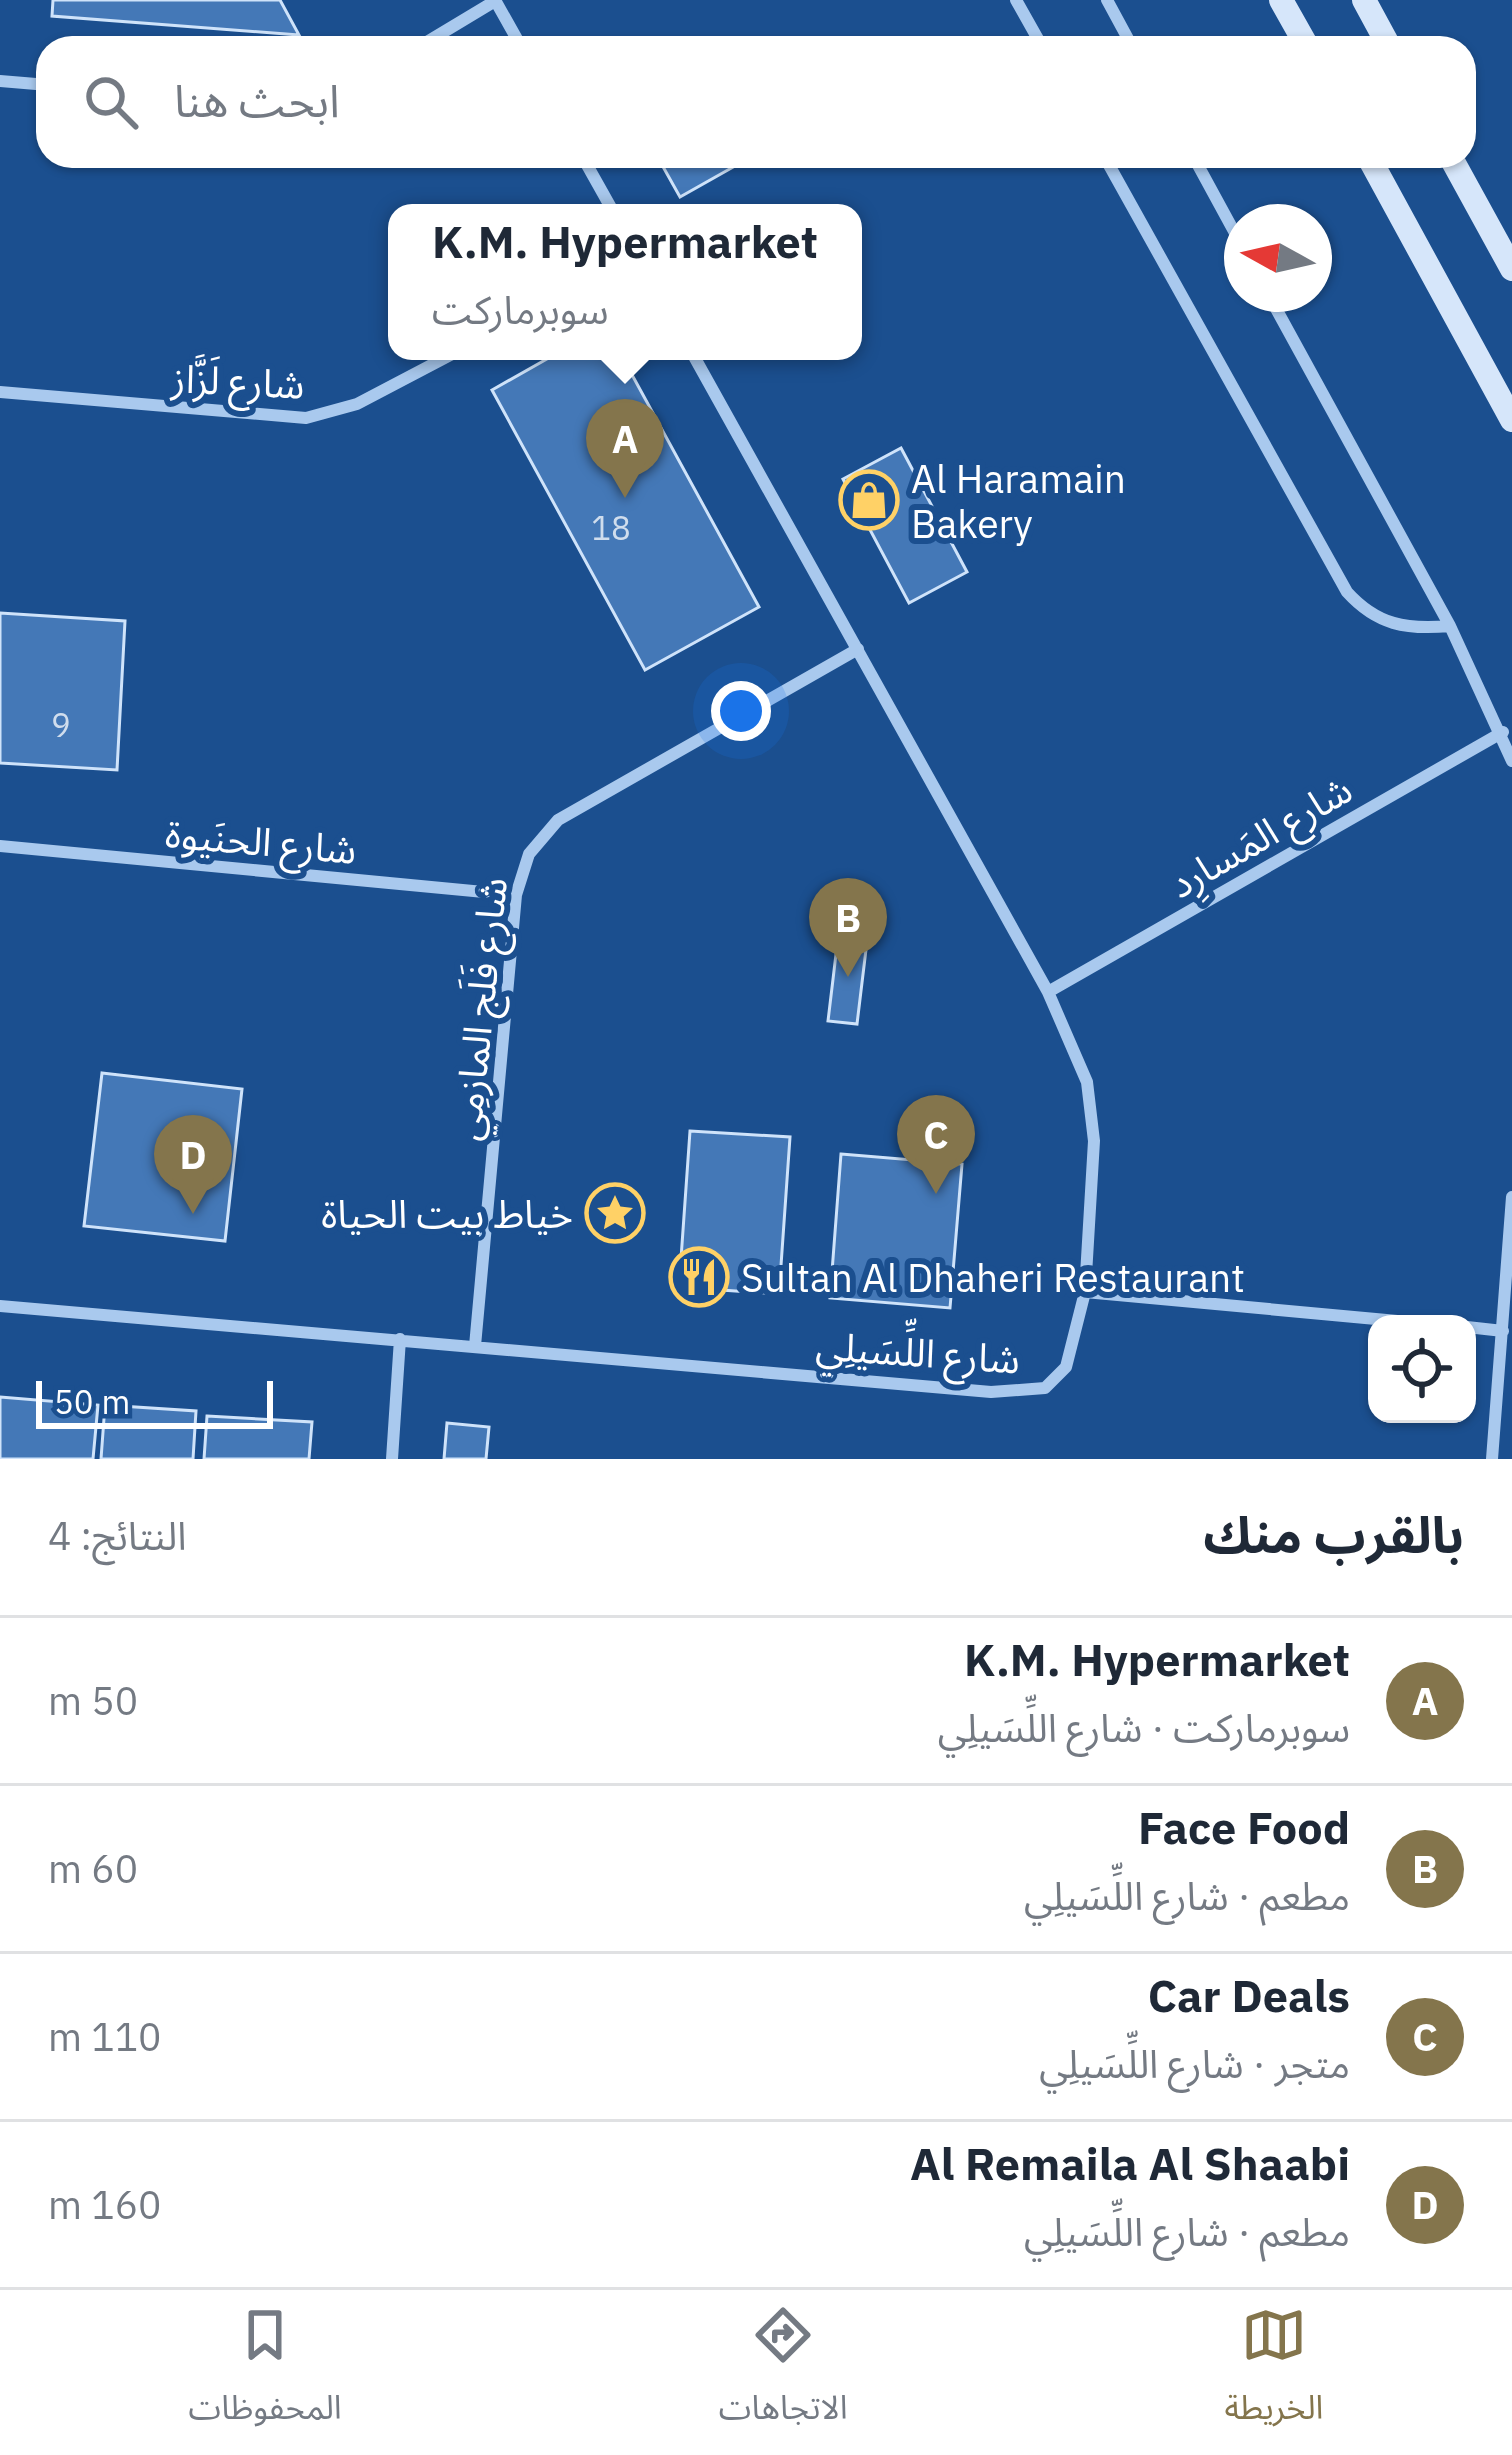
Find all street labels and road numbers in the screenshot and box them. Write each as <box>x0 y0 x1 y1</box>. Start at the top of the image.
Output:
street label: شارع لَزَّاز <box>169 351 306 414</box>
street label: شارع المَسارِد <box>1159 763 1363 913</box>
street label: شارع الحنَيوة <box>163 807 359 879</box>
street label: شارع فَلَج المازمِي <box>440 875 523 1144</box>
street label: شارع اللِّسَيلِي <box>814 1311 1022 1390</box>

